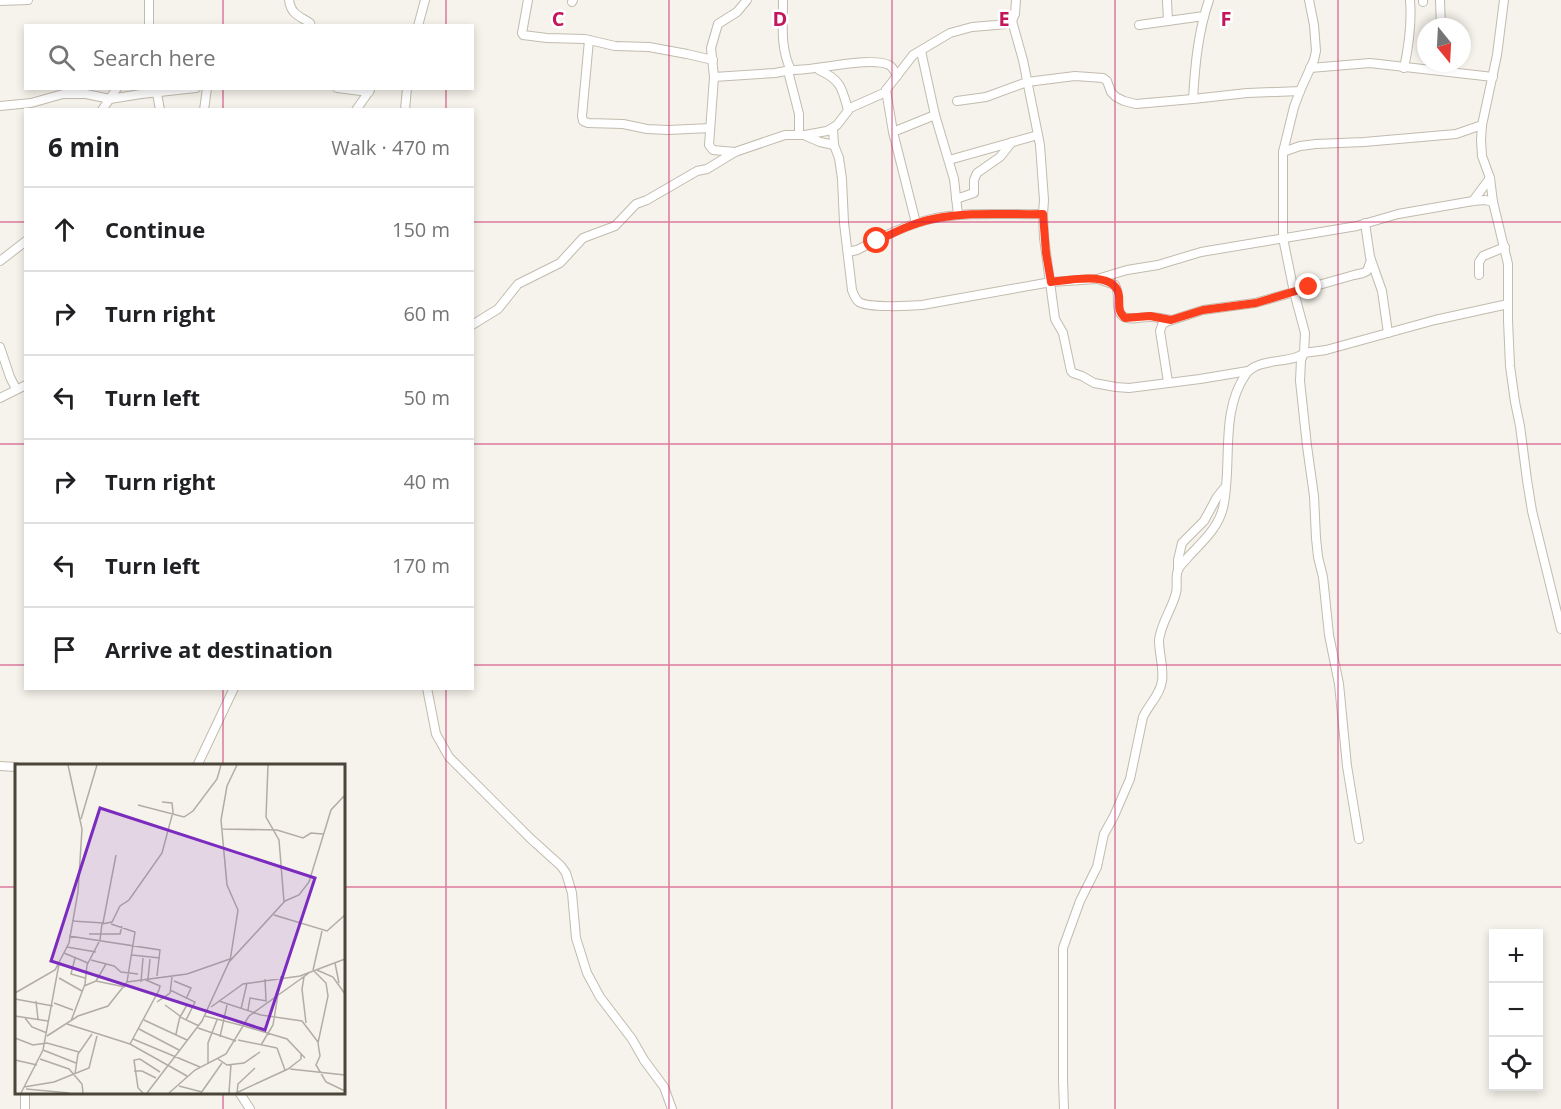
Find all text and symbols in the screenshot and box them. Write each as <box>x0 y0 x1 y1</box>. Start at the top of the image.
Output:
text: C <box>552 5 565 32</box>
text: D <box>773 5 787 32</box>
text: E <box>998 5 1010 32</box>
text: F <box>1221 5 1231 32</box>
north arrow <box>1417 18 1471 72</box>
search box <box>24 24 474 90</box>
icon: search <box>45 41 78 74</box>
text: Search here <box>93 42 216 72</box>
text: 6 min <box>48 129 120 165</box>
text: Walk · 470 m <box>331 134 450 161</box>
icon: ahead <box>48 213 81 246</box>
text: Continue <box>105 214 205 244</box>
text: 150 m <box>392 216 450 243</box>
route start <box>863 227 889 253</box>
route end <box>1295 273 1321 299</box>
icon: right <box>48 297 81 330</box>
text: Turn right <box>105 298 216 328</box>
text: 60 m <box>403 300 450 327</box>
icon: left <box>48 381 81 414</box>
text: Turn left <box>105 382 200 412</box>
text: 50 m <box>403 384 450 411</box>
icon: right <box>48 465 81 498</box>
text: Turn right <box>105 466 216 496</box>
text: 40 m <box>403 468 450 495</box>
icon: left <box>48 549 81 582</box>
text: Turn left <box>105 550 200 580</box>
text: 170 m <box>392 552 450 579</box>
icon: arrive <box>48 633 81 666</box>
text: Arrive at destination <box>105 634 333 664</box>
inset map <box>15 764 345 1094</box>
map controls <box>1489 929 1543 1091</box>
button: + <box>1489 929 1543 983</box>
button: − <box>1489 983 1543 1037</box>
button: locate <box>1489 1037 1543 1091</box>

